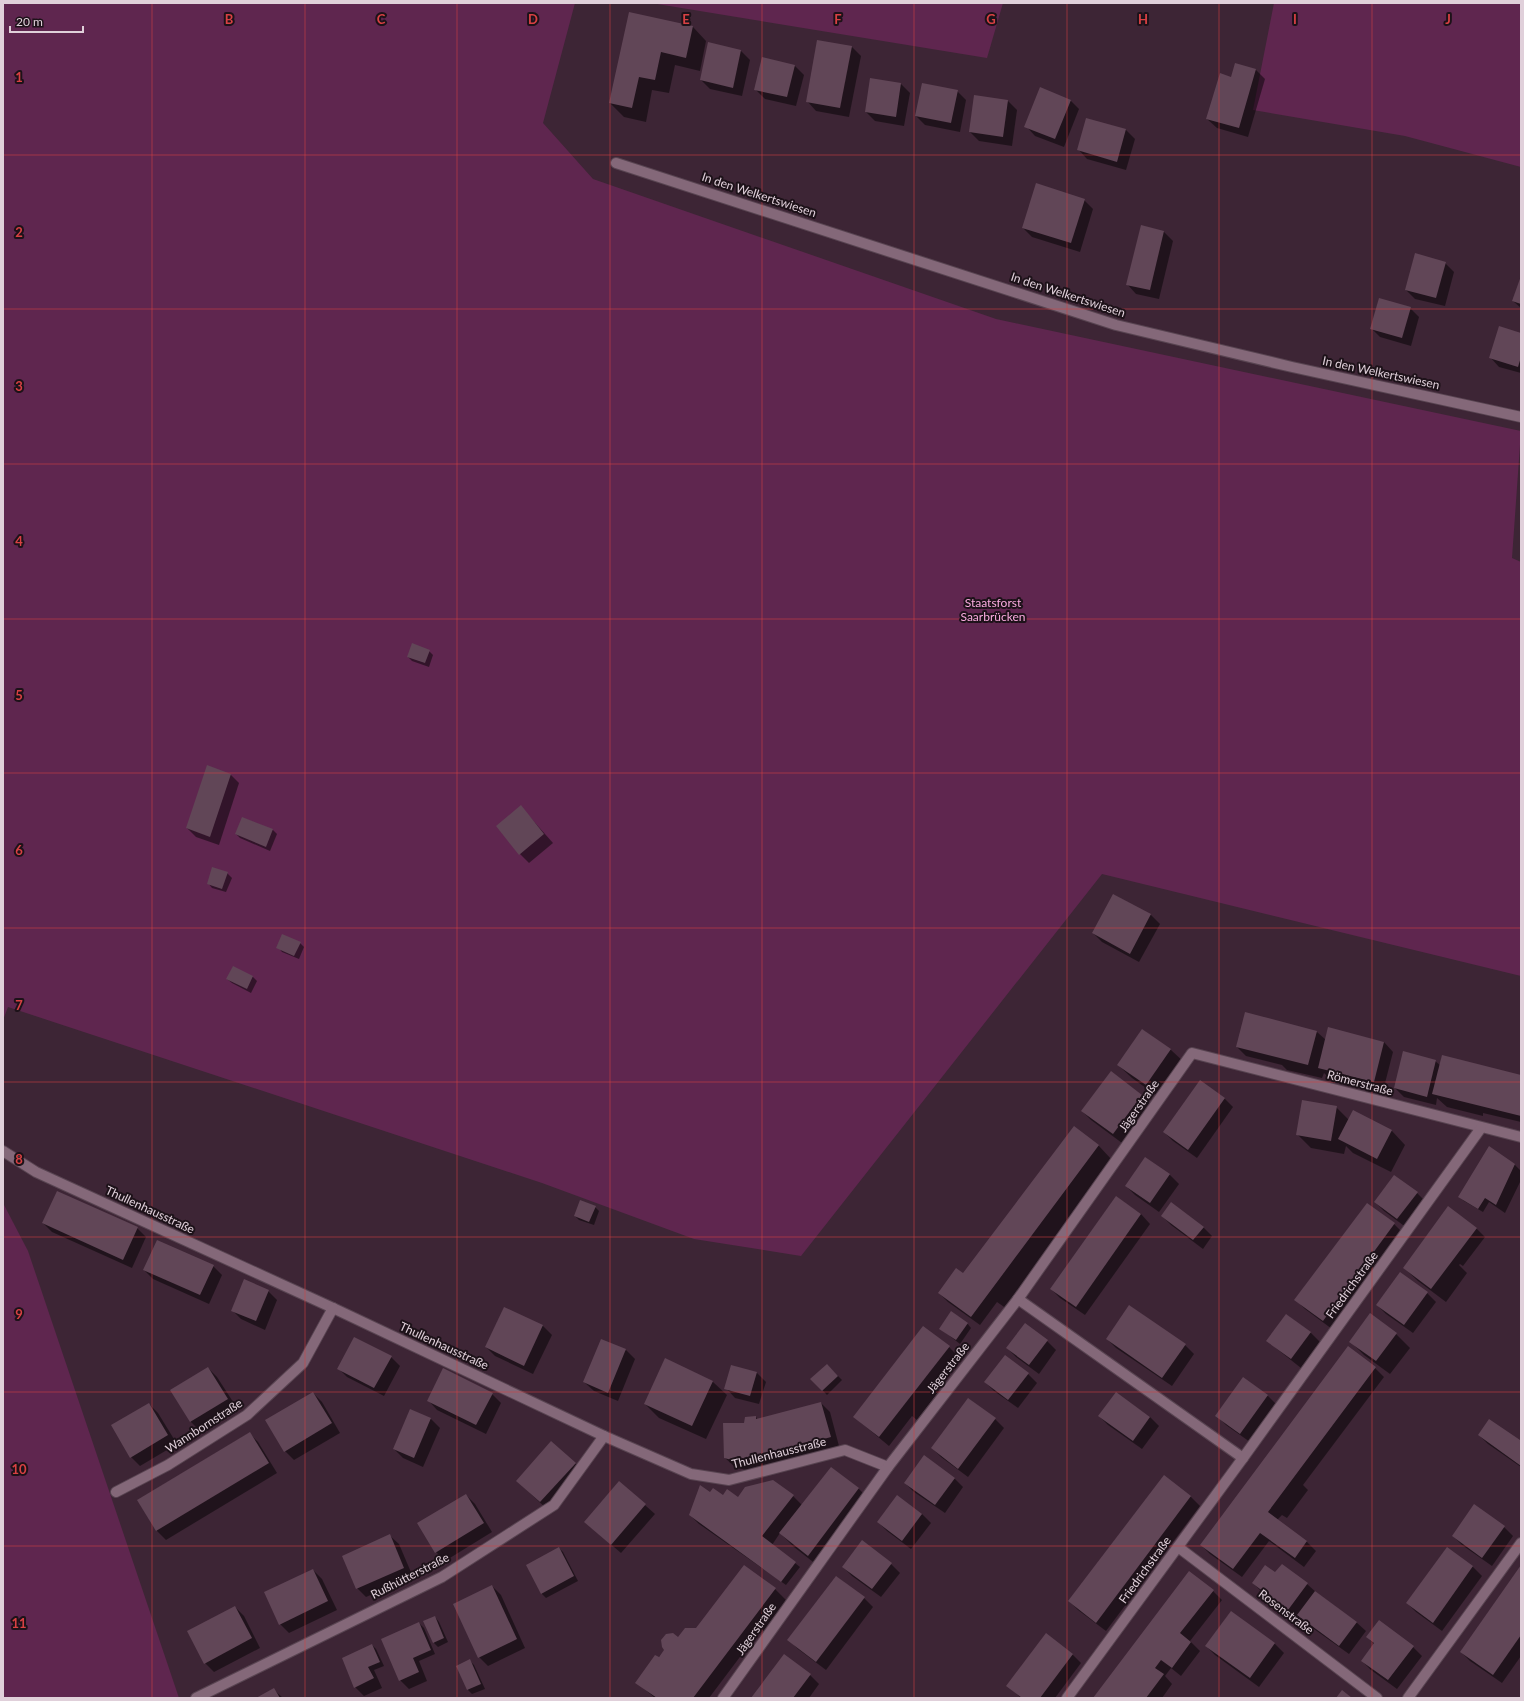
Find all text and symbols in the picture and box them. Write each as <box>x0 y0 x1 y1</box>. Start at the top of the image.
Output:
scale bar <box>10 8 83 34</box>
text: B <box>225 11 234 27</box>
text: C <box>377 11 386 27</box>
text: D <box>528 11 538 27</box>
text: E <box>682 11 690 27</box>
text: F <box>834 11 842 27</box>
text: G <box>986 11 996 27</box>
text: H <box>1138 11 1148 27</box>
text: I <box>1293 11 1297 27</box>
text: J <box>1445 11 1451 27</box>
text: 20 m <box>16 14 43 29</box>
text: 1 <box>15 69 23 85</box>
street label: In den Welkertswiesen <box>700 169 818 220</box>
text: 2 <box>15 224 23 240</box>
street label: In den Welkertswiesen <box>1009 269 1127 320</box>
street label: In den Welkertswiesen <box>1321 353 1441 392</box>
text: 3 <box>15 378 23 394</box>
text: 4 <box>15 533 23 549</box>
park label: Staatsforst Saarbrücken <box>960 595 1026 624</box>
text: 5 <box>15 687 23 703</box>
text: 6 <box>15 842 23 858</box>
text: 7 <box>15 997 23 1013</box>
street label: Römerstraße <box>1326 1067 1395 1098</box>
street label: Jägerstraße <box>1115 1077 1162 1135</box>
text: 8 <box>15 1151 23 1167</box>
street label: Thullenhausstraße <box>103 1182 197 1237</box>
street label: Friedrichstraße <box>1322 1248 1381 1321</box>
text: 9 <box>15 1306 23 1322</box>
street label: Thullenhausstraße <box>397 1318 491 1373</box>
street label: Jägerstraße <box>923 1339 972 1396</box>
street label: Wannbornstraße <box>162 1395 245 1456</box>
street label: Thullenhausstraße <box>730 1434 828 1471</box>
text: 10 <box>11 1461 27 1477</box>
street label: Friedrichstraße <box>1115 1533 1174 1606</box>
street label: Rußhütterstraße <box>368 1549 452 1602</box>
street label: Rosenstraße <box>1256 1586 1317 1637</box>
street label: Jägerstraße <box>732 1600 779 1658</box>
text: 11 <box>11 1615 27 1631</box>

